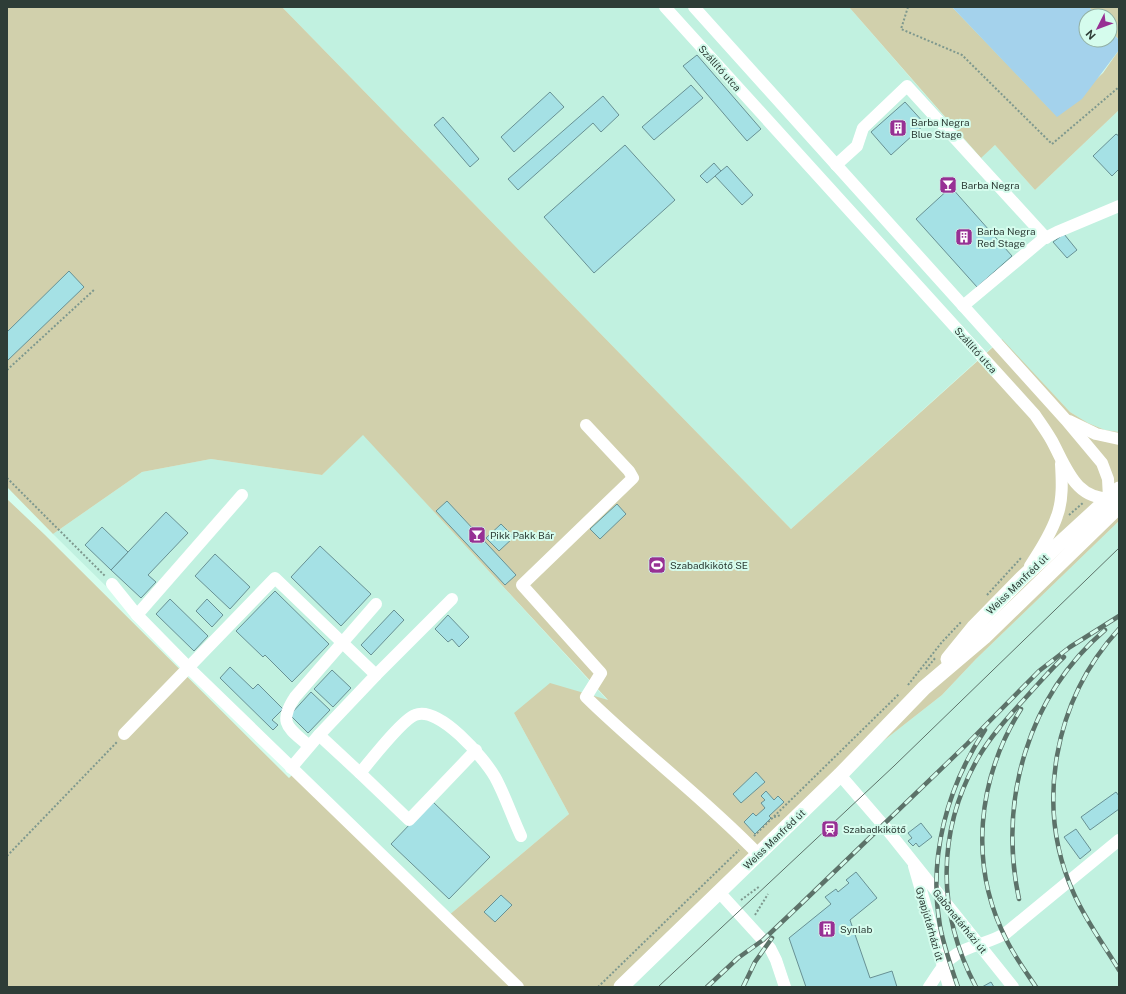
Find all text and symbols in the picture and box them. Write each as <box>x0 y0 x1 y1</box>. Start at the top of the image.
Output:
north arrow <box>1078 8 1118 48</box>
text: N <box>1083 27 1098 42</box>
street label: Szállító utca <box>696 43 744 93</box>
place label: Barba Negra Blue Stage <box>911 116 970 140</box>
building icon: Barba Negra Blue Stage <box>888 118 908 138</box>
bar icon: Barba Negra <box>938 175 958 195</box>
place label: Barba Negra <box>961 179 1020 191</box>
place label: Barba Negra Red Stage <box>977 225 1036 249</box>
building icon: Barba Negra Red Stage <box>954 227 974 247</box>
street label: Szállító utca <box>952 325 1000 375</box>
bar icon: Pikk Pakk Bár <box>467 525 487 545</box>
place label: Pikk Pakk Bár <box>490 529 554 541</box>
street label: Weiss Manfréd út <box>984 551 1050 617</box>
sports icon: Szabadkikötő SE <box>647 555 667 575</box>
place label: Szabadkikötő SE <box>670 559 748 571</box>
street label: Weiss Manfréd út <box>741 806 807 872</box>
station icon: Szabadkikötő <box>820 819 840 839</box>
place label: Szabadkikötő <box>843 823 906 835</box>
street label: Gyapjútárházi út <box>914 886 946 962</box>
street label: Gabonatárházi út <box>930 886 990 956</box>
building icon: Synlab <box>817 919 837 939</box>
place label: Synlab <box>840 923 872 935</box>

